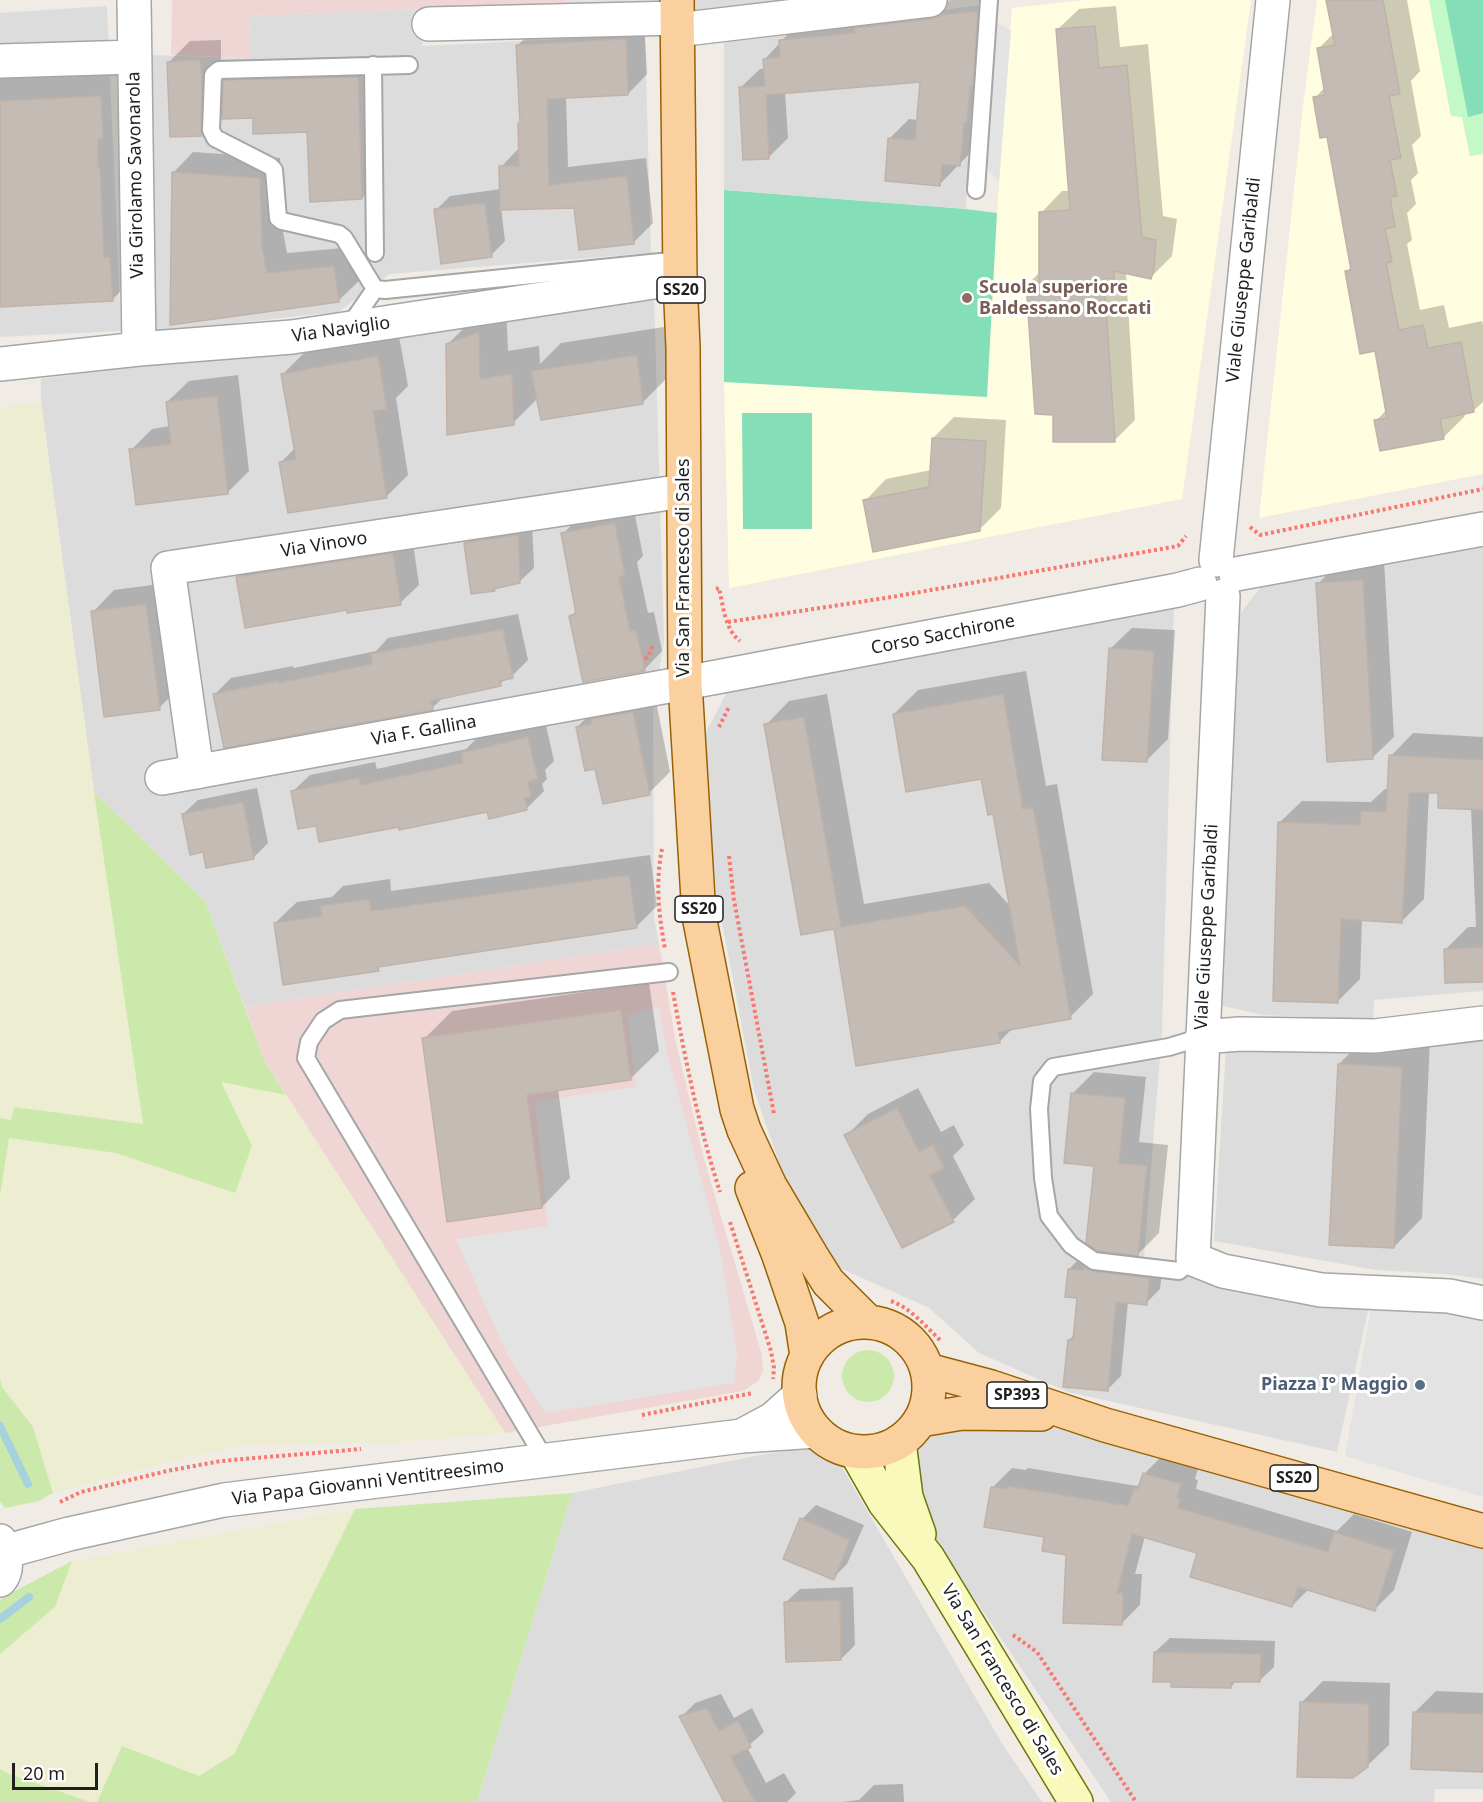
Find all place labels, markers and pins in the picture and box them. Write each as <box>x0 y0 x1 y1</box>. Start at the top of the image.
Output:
place label: Scuola superiore Baldessano Roccati <box>979 277 1151 320</box>
marker: Scuola superiore Baldessano Roccati <box>960 291 974 305</box>
place label: Piazza I° Maggio <box>1261 1374 1408 1396</box>
marker: Piazza I° Maggio <box>1413 1378 1427 1392</box>

